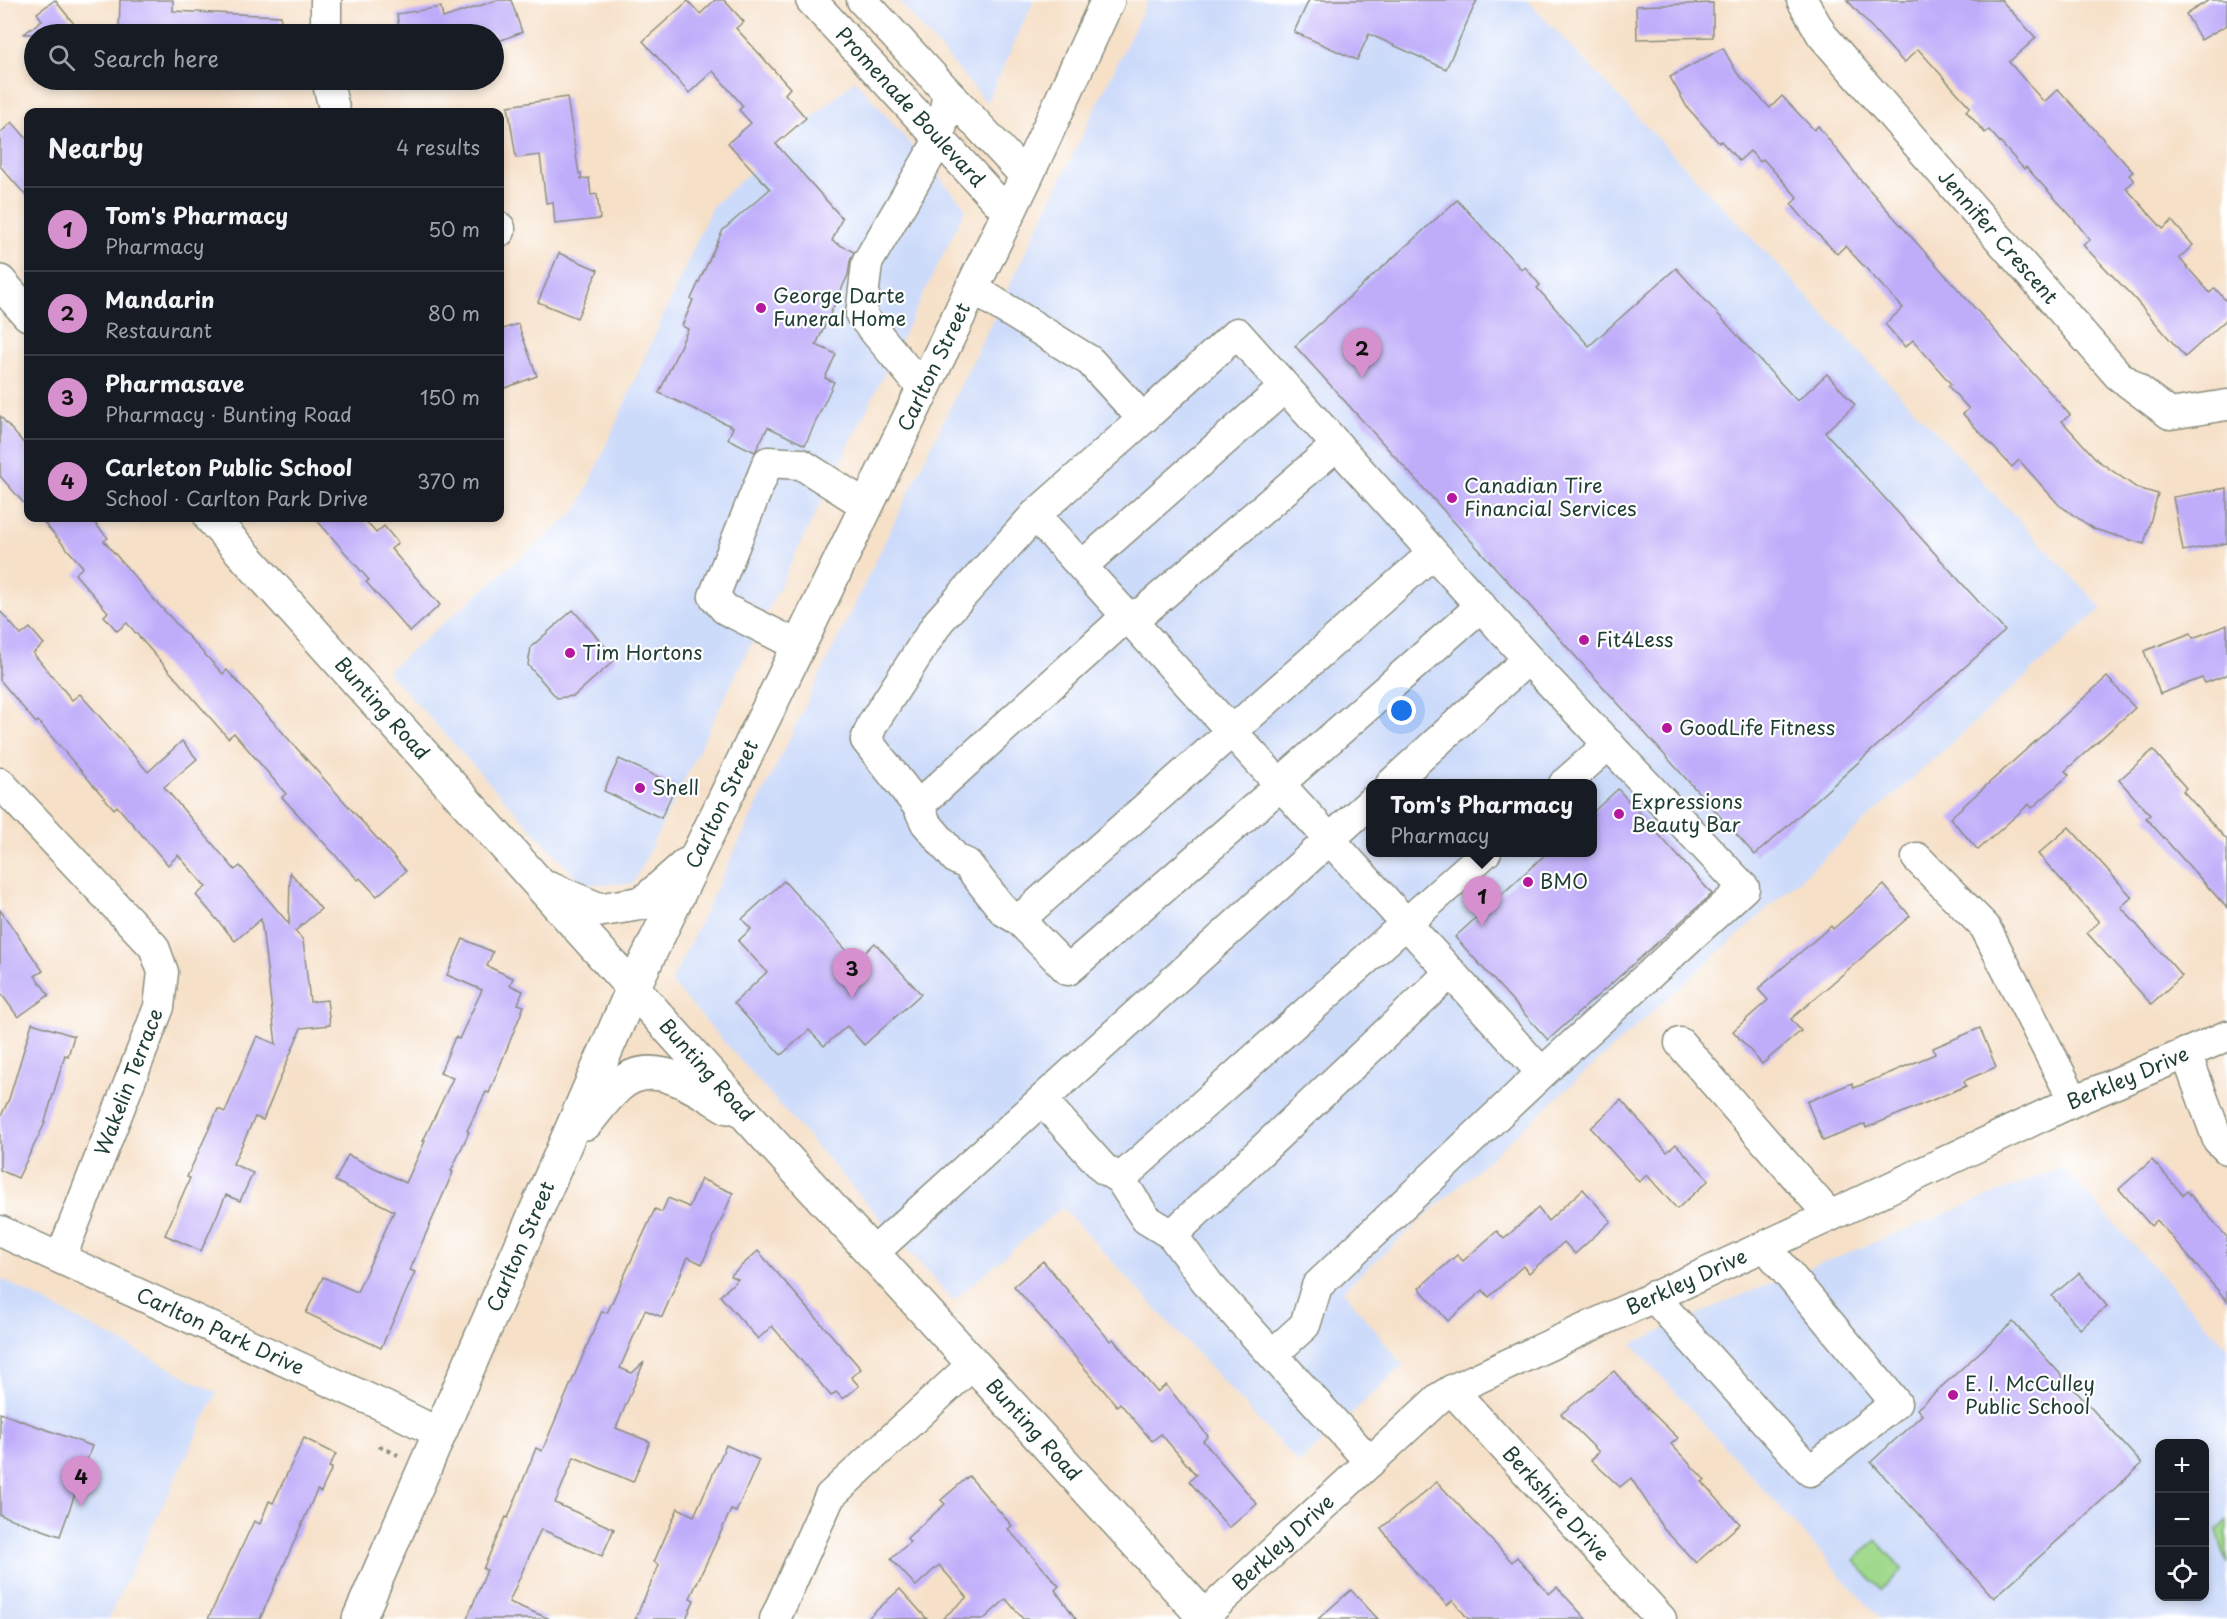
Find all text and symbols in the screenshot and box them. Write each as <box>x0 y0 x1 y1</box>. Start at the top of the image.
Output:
street label: Promenade Boulevard <box>829 20 993 193</box>
search box <box>24 24 504 90</box>
icon: search <box>45 41 78 74</box>
text: Search here <box>93 41 219 74</box>
text: Nearby <box>48 128 143 167</box>
text: 4 results <box>396 132 480 162</box>
street label: Jennifer Crescent <box>1931 162 2066 310</box>
text: Tom's Pharmacy <box>105 198 288 231</box>
text: 1 <box>63 214 72 244</box>
text: 50 m <box>428 214 480 244</box>
text: Pharmacy <box>105 231 205 261</box>
place label: George Darte Funeral Home <box>773 280 906 333</box>
text: Mandarin <box>105 282 215 315</box>
street label: Carlton Street <box>889 297 977 436</box>
text: 2 <box>60 298 75 328</box>
text: 80 m <box>428 298 480 328</box>
marker: George Darte Funeral Home <box>754 301 768 315</box>
text: Restaurant <box>105 315 212 345</box>
pin: 2 <box>1342 328 1382 378</box>
text: Pharmasave <box>105 366 245 399</box>
text: 3 <box>61 382 74 412</box>
text: 150 m <box>420 382 480 412</box>
text: Pharmacy · Bunting Road <box>105 399 352 429</box>
text: Carleton Public School <box>105 450 352 483</box>
text: 4 <box>61 466 74 496</box>
text: 370 m <box>417 466 480 496</box>
place label: Canadian Tire Financial Services <box>1464 470 1636 523</box>
text: School · Carlton Park Drive <box>105 483 368 513</box>
marker: Canadian Tire Financial Services <box>1445 491 1459 505</box>
place label: Fit4Less <box>1596 624 1673 654</box>
marker: Fit4Less <box>1577 633 1591 647</box>
place label: Tim Hortons <box>582 637 702 667</box>
marker: Tim Hortons <box>563 646 577 660</box>
street label: Bunting Road <box>328 650 437 766</box>
your location <box>1387 696 1416 725</box>
place label: GoodLife Fitness <box>1679 712 1835 742</box>
marker: GoodLife Fitness <box>1660 721 1674 735</box>
street label: Carlton Street <box>677 734 765 873</box>
place label: Shell <box>652 772 699 802</box>
popup <box>1366 779 1597 857</box>
marker: Shell <box>633 781 647 795</box>
place label: Expressions Beauty Bar <box>1631 786 1743 839</box>
text: Tom's Pharmacy <box>1390 787 1573 820</box>
marker: Expressions Beauty Bar <box>1612 807 1626 821</box>
text: Pharmacy <box>1390 820 1489 850</box>
place label: BMO <box>1540 866 1588 896</box>
marker: BMO <box>1521 875 1535 889</box>
pin: 1 <box>1462 876 1502 926</box>
pin: 3 <box>832 948 872 998</box>
street label: Wakelin Terrace <box>86 1004 170 1159</box>
street label: Bunting Road <box>653 1011 762 1128</box>
street label: Berkley Drive <box>2062 1038 2193 1117</box>
street label: Carlton Street <box>478 1176 561 1316</box>
street label: Berkley Drive <box>1621 1240 1752 1322</box>
street label: Carlton Park Drive <box>132 1279 309 1382</box>
place label: E. I. McCulley Public School <box>1965 1368 2095 1421</box>
street label: Bunting Road <box>980 1371 1089 1487</box>
marker: E. I. McCulley Public School <box>1946 1388 1960 1402</box>
street label: Berkshire Drive <box>1496 1439 1617 1567</box>
map controls <box>2155 1439 2209 1601</box>
button: + <box>2155 1439 2209 1493</box>
pin: 4 <box>62 1456 100 1506</box>
street label: Berkley Drive <box>1225 1487 1340 1597</box>
button: − <box>2155 1493 2209 1547</box>
button: locate <box>2155 1547 2209 1601</box>

